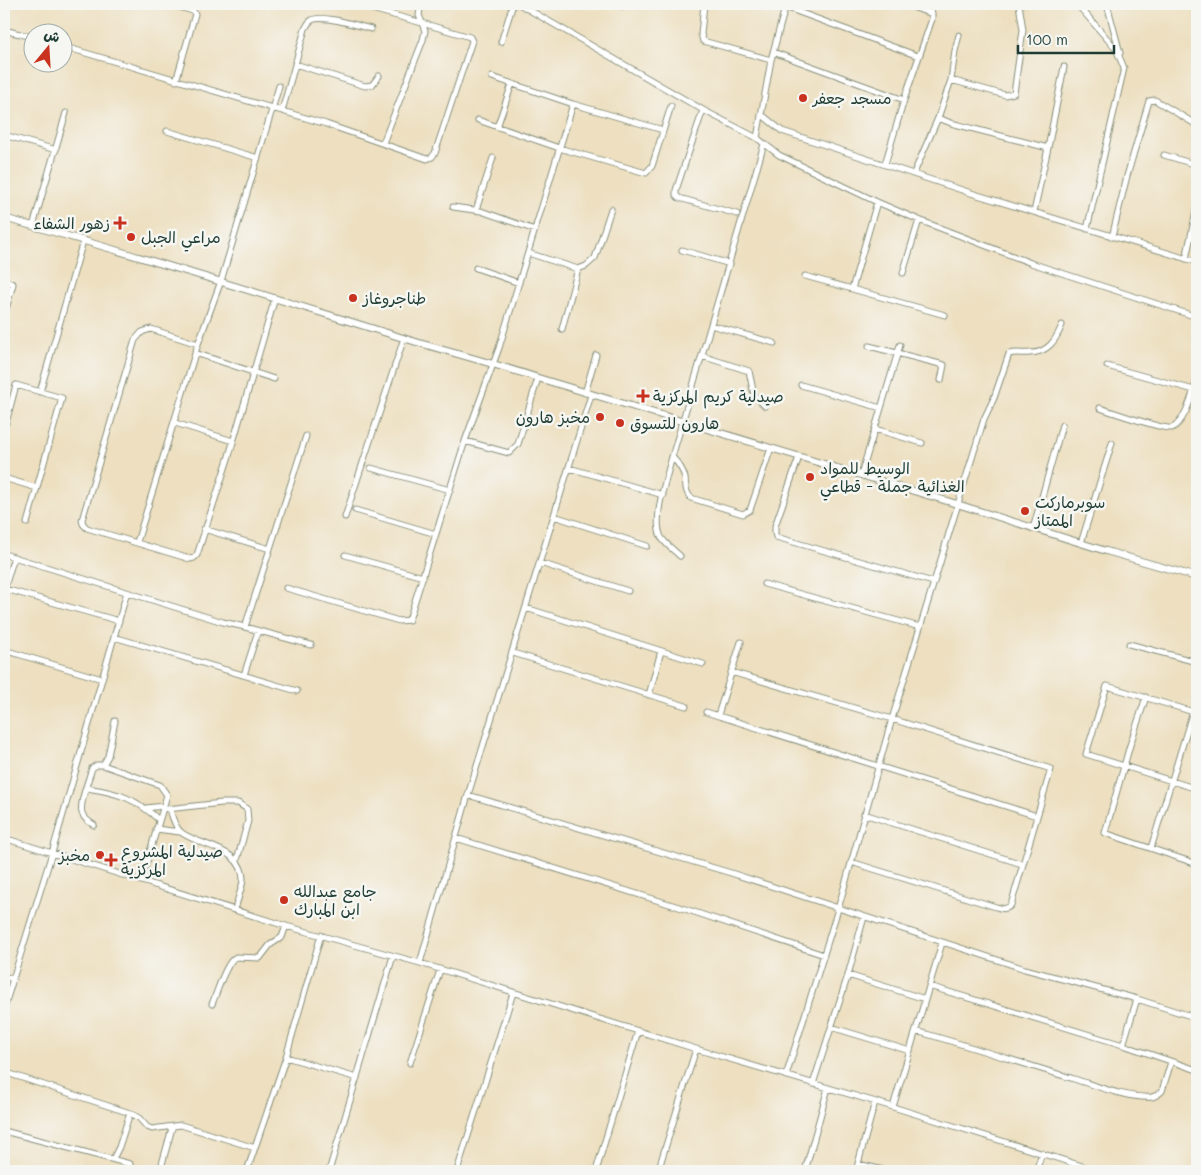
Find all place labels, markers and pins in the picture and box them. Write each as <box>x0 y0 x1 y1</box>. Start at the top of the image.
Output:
place label: مسجد جعفر <box>811 87 892 108</box>
marker: مسجد جعفر <box>797 92 809 104</box>
place label: زهور الشفاء <box>33 212 110 234</box>
marker: زهور الشفاء <box>114 217 126 229</box>
place label: مراعي الجبل <box>141 226 221 252</box>
marker: مراعي الجبل <box>125 231 137 243</box>
place label: طناجروغاز <box>361 287 426 308</box>
marker: طناجروغاز <box>347 292 359 304</box>
place label: صيدلية كريم المركزية <box>653 385 784 409</box>
marker: صيدلية كريم المركزية <box>637 390 649 402</box>
place label: مخبز هارون <box>516 406 590 427</box>
marker: مخبز هارون <box>594 411 606 423</box>
place label: هارون للتسوق <box>630 412 719 434</box>
marker: هارون للتسوق <box>614 417 626 429</box>
place label: الوسيط للمواد الغذائية جملة - قطاعي <box>820 457 965 501</box>
marker: الوسيط للمواد الغذائية جملة - قطاعي <box>804 471 816 483</box>
place label: سوبرماركت الممتاز <box>1033 491 1105 530</box>
marker: سوبرماركت الممتاز <box>1019 505 1031 517</box>
place label: صيدلية المشروع المركزية <box>121 840 223 879</box>
place label: مخبز <box>57 844 90 865</box>
marker: مخبز <box>94 849 106 861</box>
marker: صيدلية المشروع المركزية <box>105 854 117 866</box>
place label: جامع عبدالله ابن المبارك <box>294 880 377 919</box>
marker: جامع عبدالله ابن المبارك <box>278 894 290 906</box>

